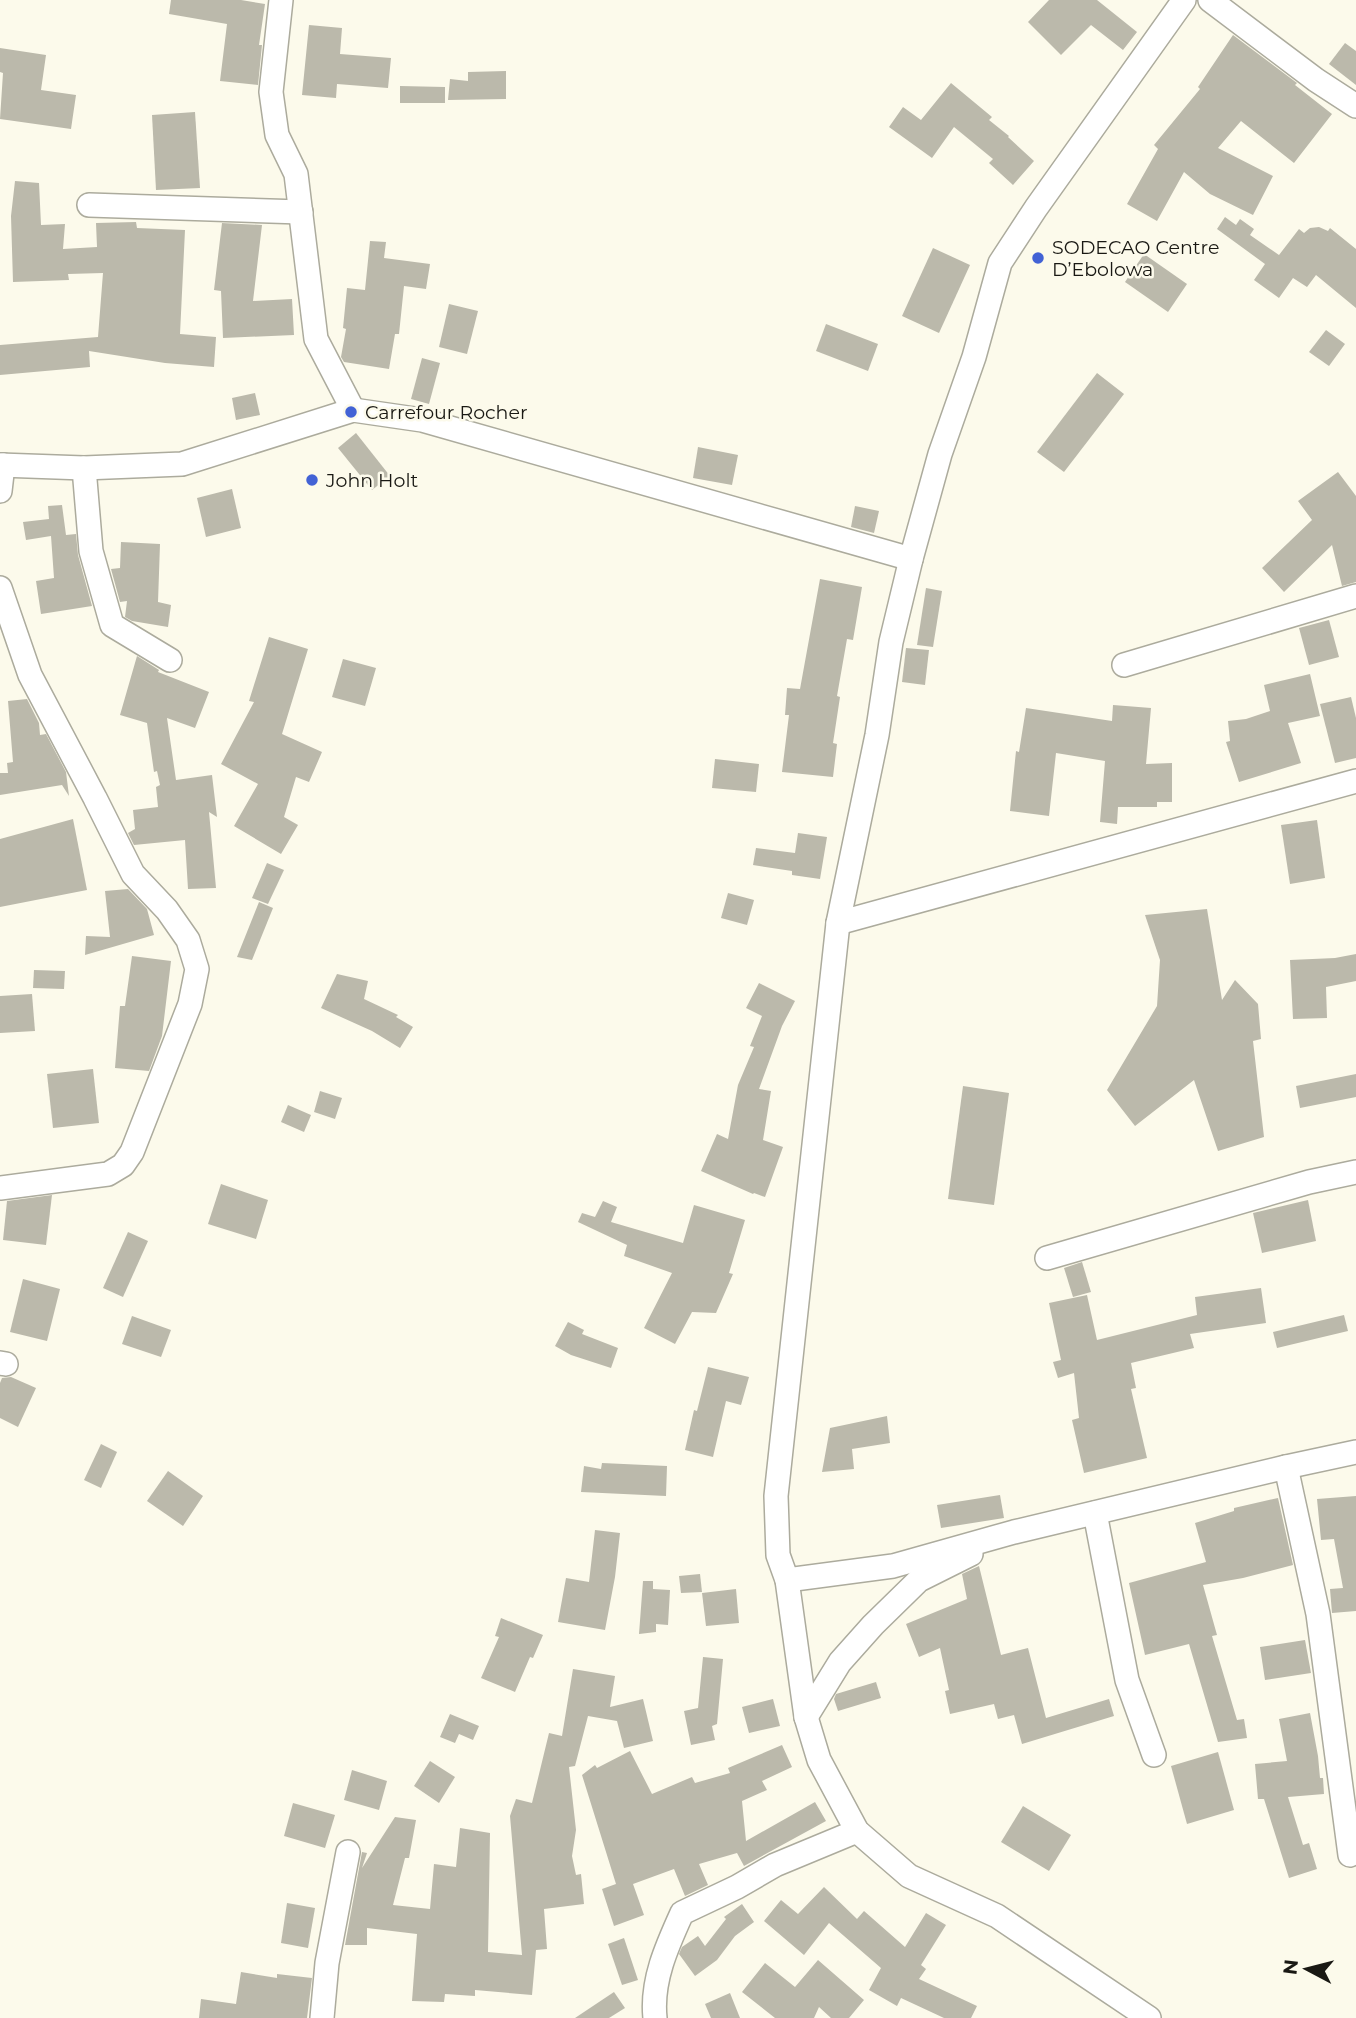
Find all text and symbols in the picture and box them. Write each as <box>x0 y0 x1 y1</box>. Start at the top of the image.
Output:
place label: SODECAO Centre D’Ebolowa <box>1052 236 1219 281</box>
marker: SODECAO Centre D’Ebolowa <box>1030 250 1046 266</box>
place label: Carrefour Rocher <box>365 401 528 424</box>
marker: Carrefour Rocher <box>343 404 359 420</box>
place label: John Holt <box>325 469 418 492</box>
marker: John Holt <box>304 472 320 488</box>
north arrow <box>1272 1934 1342 2004</box>
text: N <box>1278 1958 1303 1976</box>

